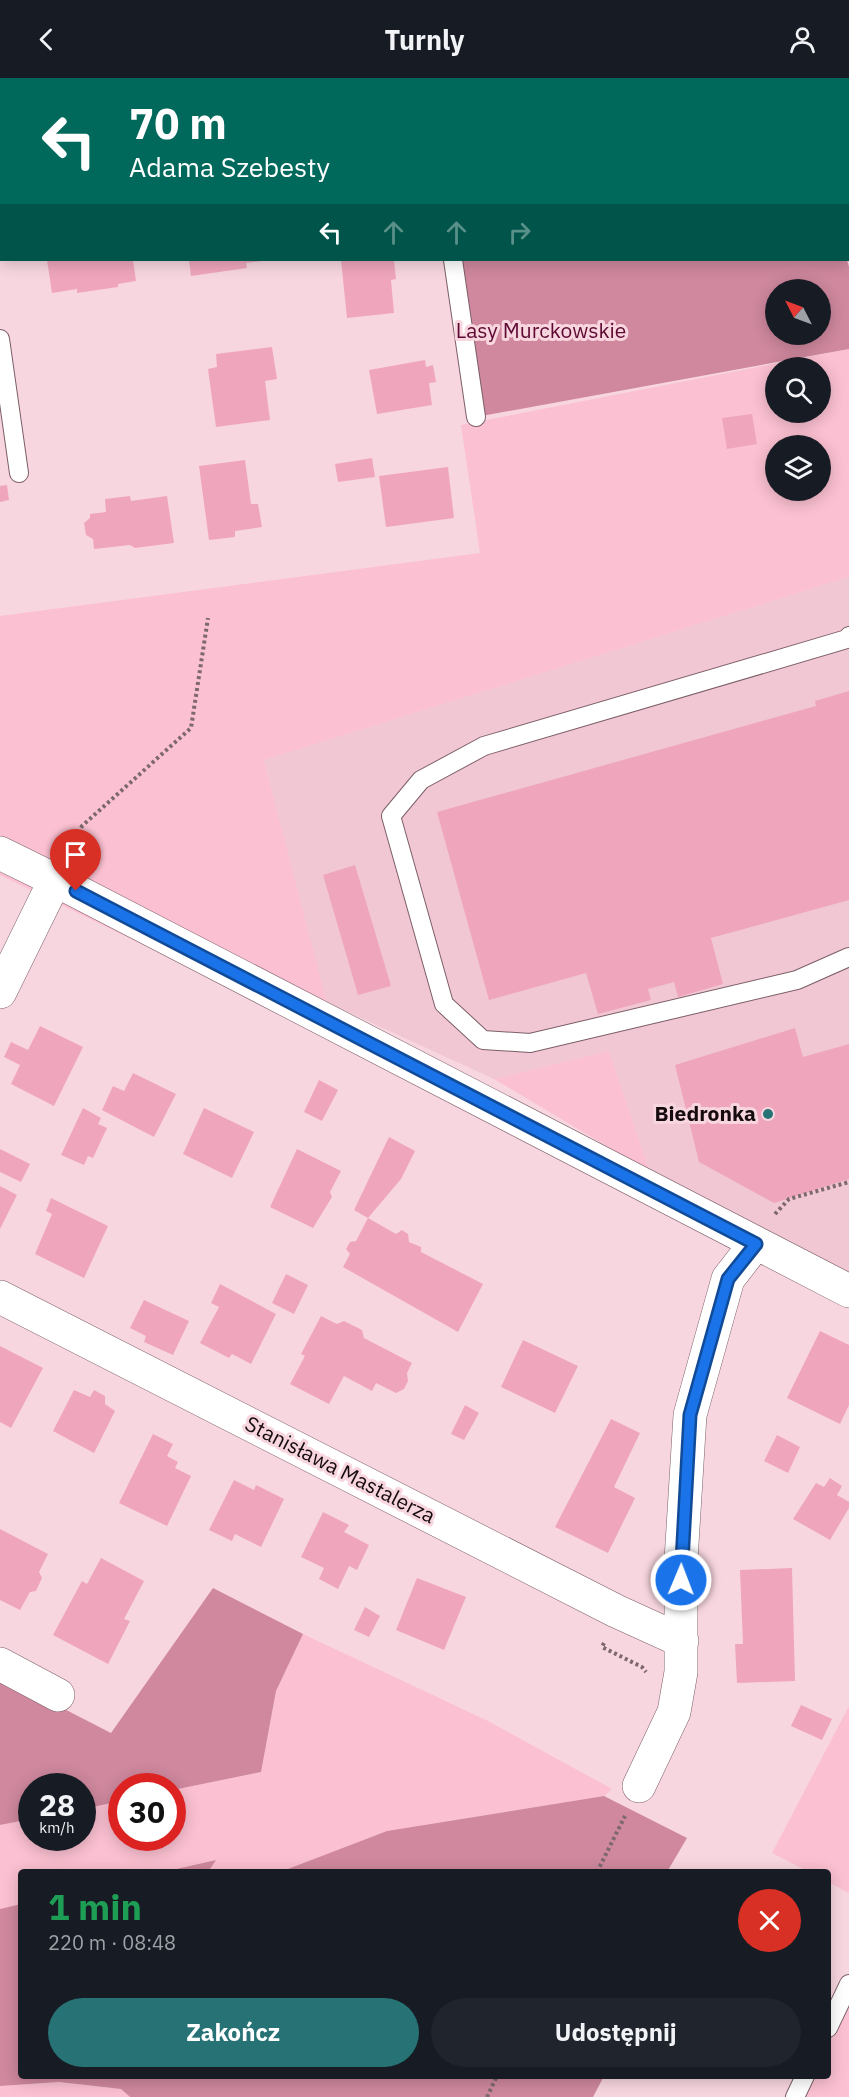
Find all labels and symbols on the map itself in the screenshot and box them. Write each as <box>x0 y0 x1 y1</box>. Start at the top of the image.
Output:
north arrow <box>765 279 831 345</box>
park label: Lasy Murckowskie <box>456 316 626 344</box>
pin <box>50 829 101 891</box>
place label: Biedronka <box>655 1099 756 1127</box>
marker: Biedronka <box>761 1107 775 1121</box>
street label: Stanisława Mastalerza <box>240 1409 440 1529</box>
position arrow <box>649 1548 713 1612</box>
speed limit sign: 30 <box>108 1773 186 1851</box>

